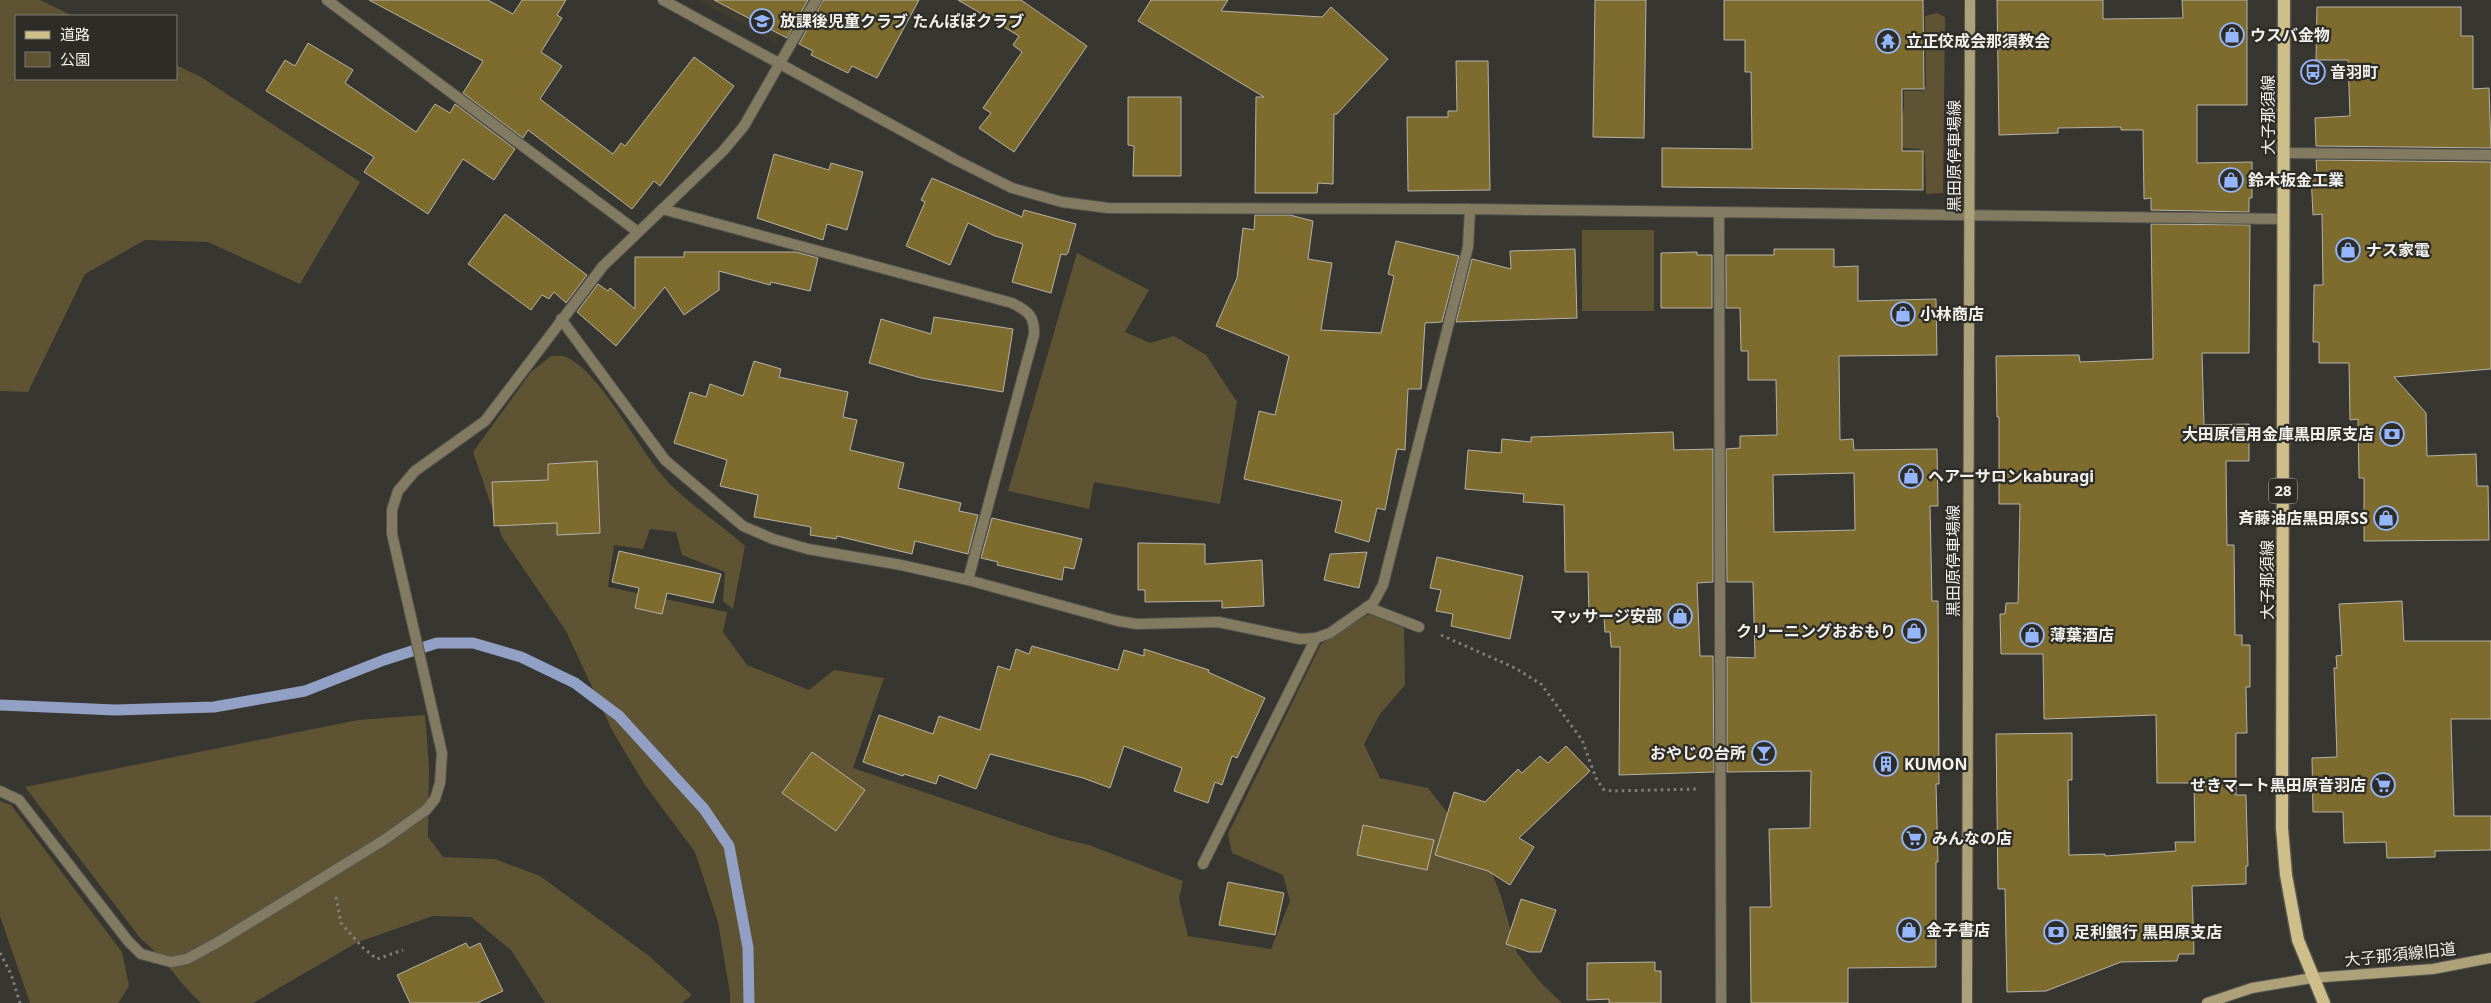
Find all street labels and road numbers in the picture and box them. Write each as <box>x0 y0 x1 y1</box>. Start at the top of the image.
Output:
street label: 大子那須線 <box>2257 75 2279 155</box>
street label: 黒田原停車場線 <box>1943 100 1965 212</box>
road number: 28 <box>2269 478 2297 504</box>
street label: 黒田原停車場線 <box>1942 505 1964 617</box>
street label: 大子那須線 <box>2256 540 2278 620</box>
street label: 大子那須線旧道 <box>2343 937 2457 971</box>

